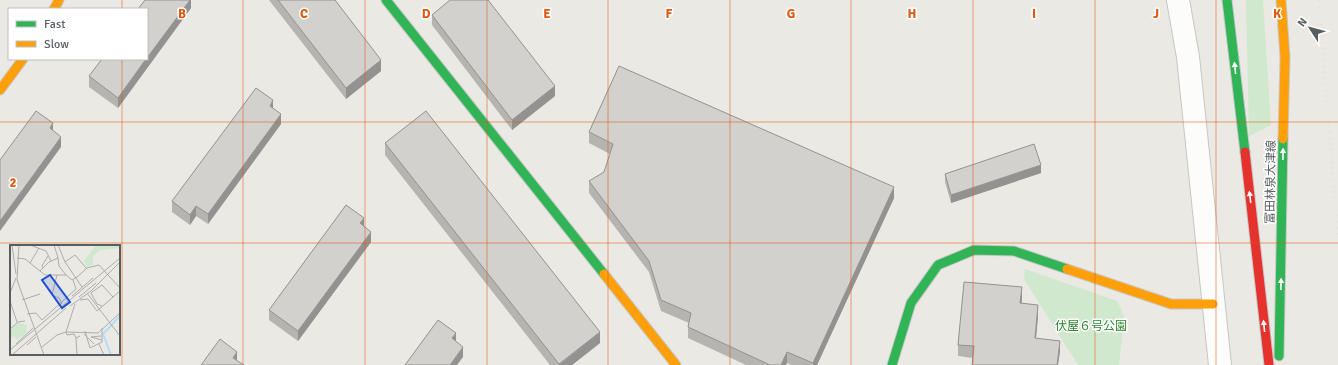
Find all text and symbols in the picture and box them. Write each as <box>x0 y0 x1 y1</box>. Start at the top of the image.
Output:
text: B <box>178 6 186 22</box>
text: C <box>300 6 308 22</box>
text: D <box>422 6 431 22</box>
text: E <box>543 6 551 22</box>
text: F <box>666 6 673 22</box>
text: G <box>787 6 795 22</box>
text: H <box>908 6 916 22</box>
text: I <box>1032 6 1036 22</box>
text: J <box>1153 6 1159 22</box>
text: K <box>1273 6 1281 22</box>
legend <box>8 8 148 60</box>
north arrow <box>1290 8 1330 48</box>
text: N <box>1295 15 1310 29</box>
text: Fast <box>44 17 65 32</box>
text: Slow <box>44 37 69 52</box>
one-way arrow <box>1231 62 1238 74</box>
street label: 富田林泉大津線 <box>1263 140 1279 224</box>
one-way arrow <box>1280 148 1287 160</box>
text: 2 <box>9 175 17 191</box>
one-way arrow <box>1247 191 1253 203</box>
inset map <box>10 245 120 355</box>
one-way arrow <box>1278 277 1284 290</box>
park label: 伏屋６号公園 <box>1055 319 1127 334</box>
one-way arrow <box>1261 320 1268 332</box>

